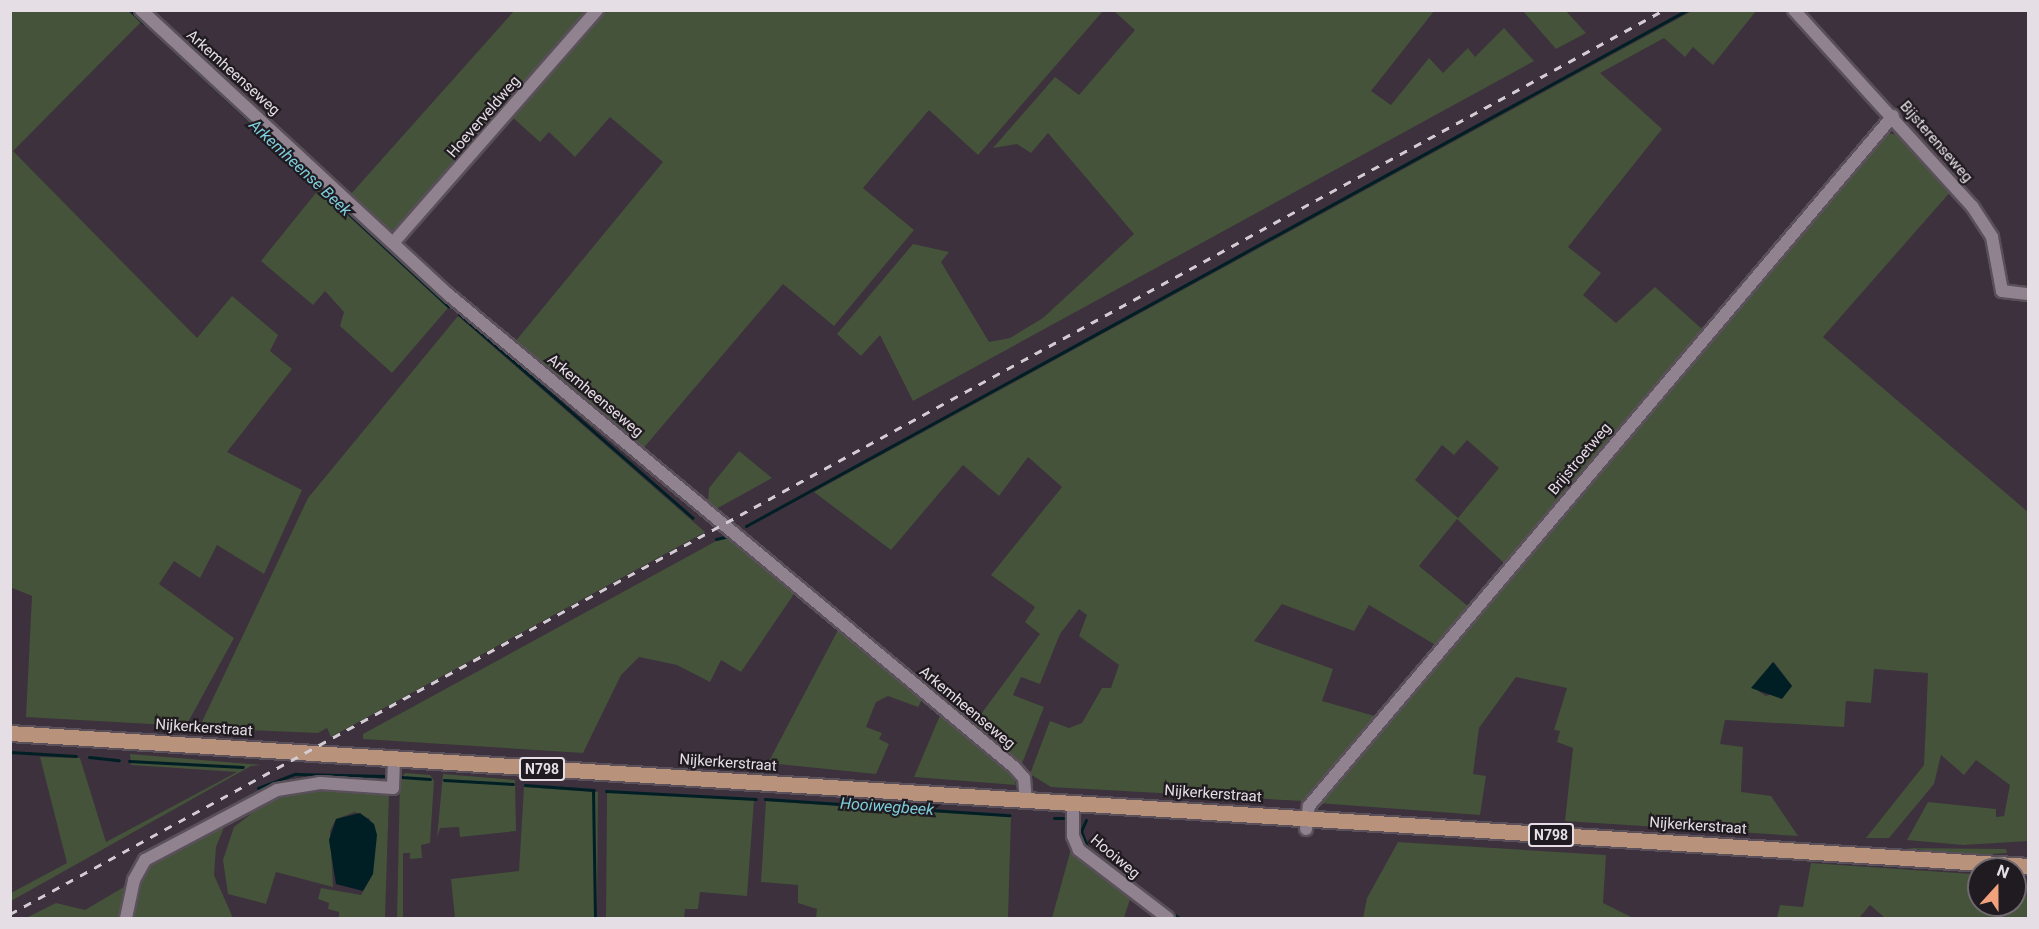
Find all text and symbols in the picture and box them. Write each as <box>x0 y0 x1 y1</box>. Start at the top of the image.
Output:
street label: Arkemheenseweg <box>183 26 283 120</box>
street label: Hoeverveldweg <box>444 72 524 162</box>
street label: Bijsterenseweg <box>1896 98 1976 186</box>
water label: Arkemheense Beek <box>245 116 355 220</box>
street label: Arkemheenseweg <box>544 351 646 441</box>
street label: Brijstroetweg <box>1545 419 1615 499</box>
street label: Arkemheenseweg <box>916 663 1018 753</box>
street label: Nijkerkerstraat <box>155 716 253 740</box>
street label: Nijkerkerstraat <box>679 751 777 775</box>
road number: N798 <box>518 758 566 780</box>
street label: Nijkerkerstraat <box>1164 782 1262 806</box>
water label: Hooiwegbeek <box>839 794 935 820</box>
street label: Nijkerkerstraat <box>1649 814 1747 838</box>
road number: N798 <box>1527 824 1575 846</box>
street label: Hooiweg <box>1087 831 1143 883</box>
north arrow <box>1967 857 2027 917</box>
text: N <box>1994 861 2012 882</box>

